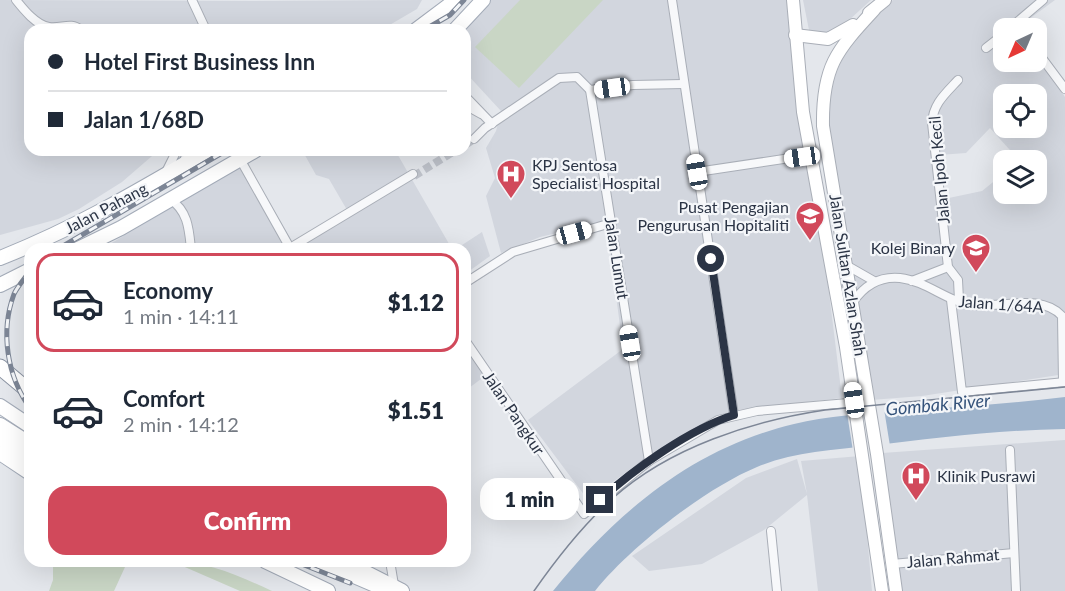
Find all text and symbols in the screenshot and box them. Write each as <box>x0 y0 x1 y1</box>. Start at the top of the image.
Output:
north arrow <box>993 18 1047 72</box>
map controls <box>993 18 1047 204</box>
text: Hotel First Business Inn <box>84 48 315 75</box>
car <box>593 77 631 99</box>
button: locate <box>993 84 1047 138</box>
text: Jalan 1/68D <box>84 106 204 133</box>
street label: Jalan Ipoh Kecil <box>924 115 953 225</box>
car <box>783 146 821 168</box>
button: layers <box>993 150 1047 204</box>
car <box>685 153 709 191</box>
place label: KPJ Sentosa Specialist Hospital <box>532 155 660 192</box>
hospital icon: KPJ Sentosa Specialist Hospital <box>495 158 527 200</box>
street label: Jalan Pahang <box>61 178 150 237</box>
street label: Jalan Sultan Azlan Shah <box>826 193 871 357</box>
place label: Pusat Pengajian Pengurusan Hopitaliti <box>638 197 789 234</box>
school or university icon: Pusat Pengajian Pengurusan Hopitaliti <box>794 200 826 242</box>
street label: Jalan Lumut <box>602 215 633 301</box>
car <box>554 220 594 246</box>
school or university icon: Kolej Binary <box>960 232 992 274</box>
place label: Kolej Binary <box>871 238 956 257</box>
route start <box>697 245 724 272</box>
icon: car <box>51 276 105 330</box>
text: Economy <box>123 277 213 304</box>
text: $1.12 <box>388 289 444 316</box>
street label: Jalan 1/64A <box>958 291 1044 316</box>
text: 1 min · 14:11 <box>123 304 239 328</box>
car <box>618 324 642 362</box>
street label: Jalan Pangkur <box>480 367 549 458</box>
car <box>843 381 865 419</box>
icon: car <box>51 384 105 438</box>
text: Comfort <box>123 385 205 412</box>
water label: Gombak River <box>885 388 992 420</box>
text: $1.51 <box>388 397 444 424</box>
text: 2 min · 14:12 <box>123 412 239 436</box>
hospital icon: Klinik Pusrawi <box>900 460 932 502</box>
place label: Klinik Pusrawi <box>937 466 1036 485</box>
callout: 1 min <box>480 479 579 521</box>
button: Confirm <box>48 486 447 555</box>
route end <box>586 486 613 513</box>
text: 1 min <box>505 487 554 511</box>
street label: Jalan Rahmat <box>906 544 1000 571</box>

